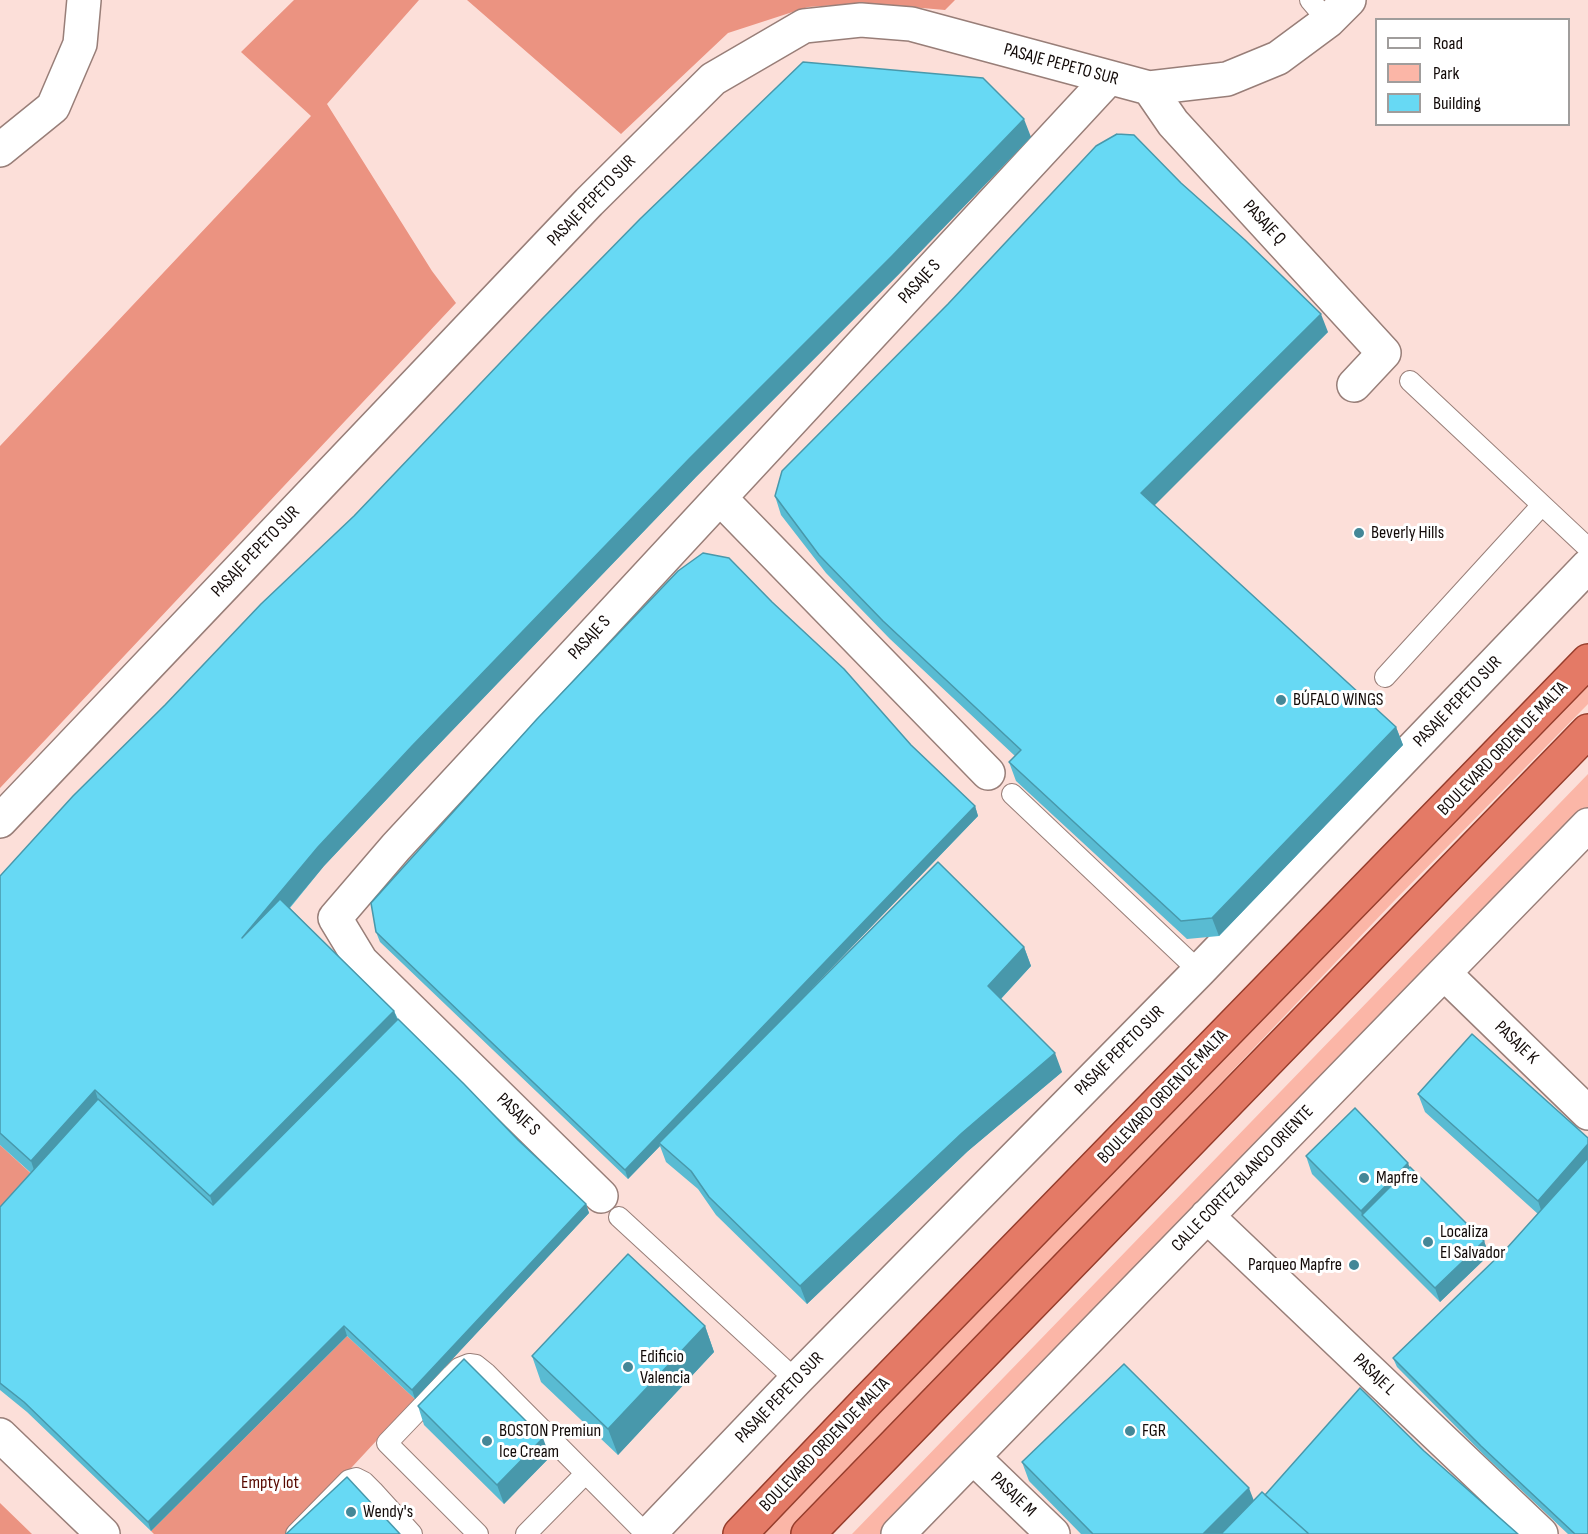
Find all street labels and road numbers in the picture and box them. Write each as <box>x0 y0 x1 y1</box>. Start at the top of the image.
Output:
street label: PASAJE PEPETO SUR <box>1001 39 1121 91</box>
street label: PASAJE PEPETO SUR <box>543 151 641 251</box>
street label: PASAJE Q <box>1238 196 1290 250</box>
street label: PASAJE S <box>894 256 946 308</box>
street label: PASAJE PEPETO SUR <box>207 502 305 602</box>
street label: PASAJE S <box>564 612 616 664</box>
street label: PASAJE PEPETO SUR <box>1409 652 1507 752</box>
street label: BOULEVARD ORDEN DE MALTA <box>1433 677 1573 821</box>
street label: PASAJE PEPETO SUR <box>1071 1002 1169 1100</box>
street label: PASAJE K <box>1490 1017 1542 1069</box>
street label: BOULEVARD ORDEN DE MALTA <box>1093 1025 1233 1169</box>
street label: PASAJE S <box>492 1089 544 1141</box>
street label: CALLE CORTEZ BLANCO ORIENTE <box>1168 1101 1318 1257</box>
street label: PASAJE PEPETO SUR <box>731 1348 829 1448</box>
street label: PASAJE L <box>1348 1349 1400 1401</box>
street label: BOULEVARD ORDEN DE MALTA <box>755 1373 895 1517</box>
street label: PASAJE M <box>986 1468 1040 1522</box>

